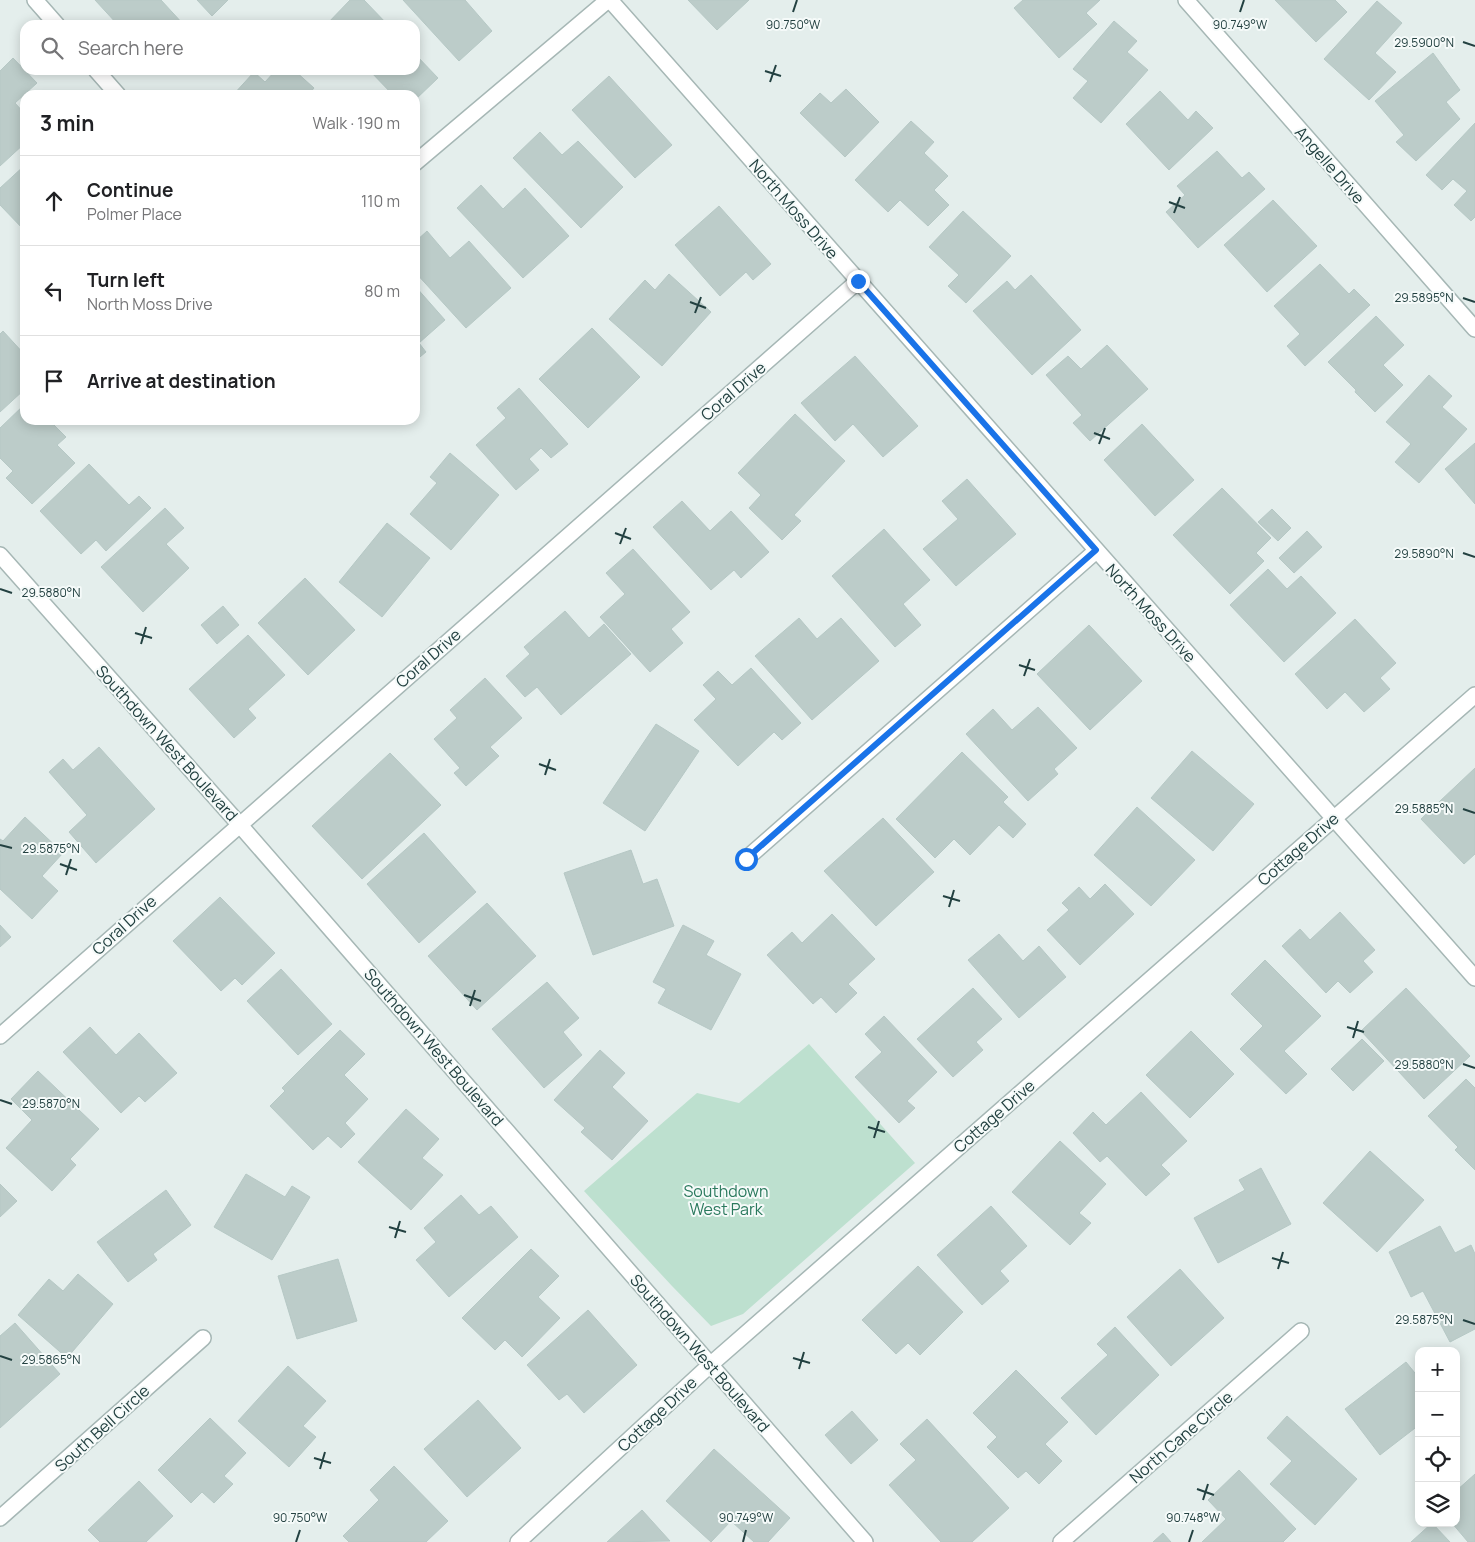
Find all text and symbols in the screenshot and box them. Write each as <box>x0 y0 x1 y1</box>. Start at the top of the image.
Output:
text: 90.750°W <box>766 16 821 33</box>
text: 90.749°W <box>1213 16 1268 33</box>
search box <box>20 20 420 75</box>
icon: search <box>38 34 66 62</box>
text: 29.5900°N <box>1394 34 1454 51</box>
text: Search here <box>78 35 184 61</box>
text: 3 min <box>40 109 94 137</box>
text: Walk · 190 m <box>312 112 400 134</box>
street label: Angelle Drive <box>1290 122 1370 208</box>
street label: North Moss Drive <box>745 154 843 264</box>
text: Continue <box>87 177 173 203</box>
icon: ahead <box>40 187 68 215</box>
text: 110 m <box>361 190 400 212</box>
text: Polmer Place <box>87 203 182 225</box>
text: Turn left <box>87 267 165 293</box>
route end <box>847 270 870 293</box>
icon: left <box>40 277 68 305</box>
text: 80 m <box>364 280 400 302</box>
text: 29.5895°N <box>1395 289 1453 306</box>
text: North Moss Drive <box>87 293 213 315</box>
street label: Coral Drive <box>696 357 770 425</box>
icon: arrive <box>40 367 68 395</box>
text: Arrive at destination <box>87 368 276 394</box>
text: 29.5890°N <box>1394 545 1454 562</box>
street label: North Moss Drive <box>1101 559 1201 667</box>
text: 29.5880°N <box>22 584 80 601</box>
street label: Coral Drive <box>391 624 465 692</box>
street label: Southdown West Boulevard <box>91 660 243 826</box>
text: 29.5885°N <box>1395 800 1453 817</box>
street label: Cottage Drive <box>1253 808 1343 890</box>
text: 29.5875°N <box>22 840 80 857</box>
route start <box>735 848 758 871</box>
street label: Coral Drive <box>87 890 161 960</box>
street label: Southdown West Boulevard <box>359 963 509 1131</box>
text: 29.5880°N <box>1395 1056 1453 1073</box>
street label: Cottage Drive <box>949 1075 1039 1157</box>
text: 29.5870°N <box>22 1095 80 1112</box>
park label: Southdown West Park <box>683 1180 769 1220</box>
street label: Southdown West Boulevard <box>625 1269 775 1437</box>
text: 29.5875°N <box>1395 1311 1453 1328</box>
map controls <box>1415 1347 1460 1527</box>
button: + <box>1415 1347 1460 1392</box>
text: 29.5865°N <box>22 1351 80 1368</box>
street label: Cottage Drive <box>613 1371 701 1457</box>
street label: South Bell Circle <box>50 1380 154 1476</box>
street label: North Cane Circle <box>1125 1386 1237 1488</box>
button: − <box>1415 1392 1460 1437</box>
button: locate <box>1415 1437 1460 1482</box>
button: layers <box>1415 1482 1460 1527</box>
text: 90.750°W <box>273 1509 328 1526</box>
text: 90.749°W <box>719 1509 774 1526</box>
text: 90.748°W <box>1166 1509 1221 1526</box>

